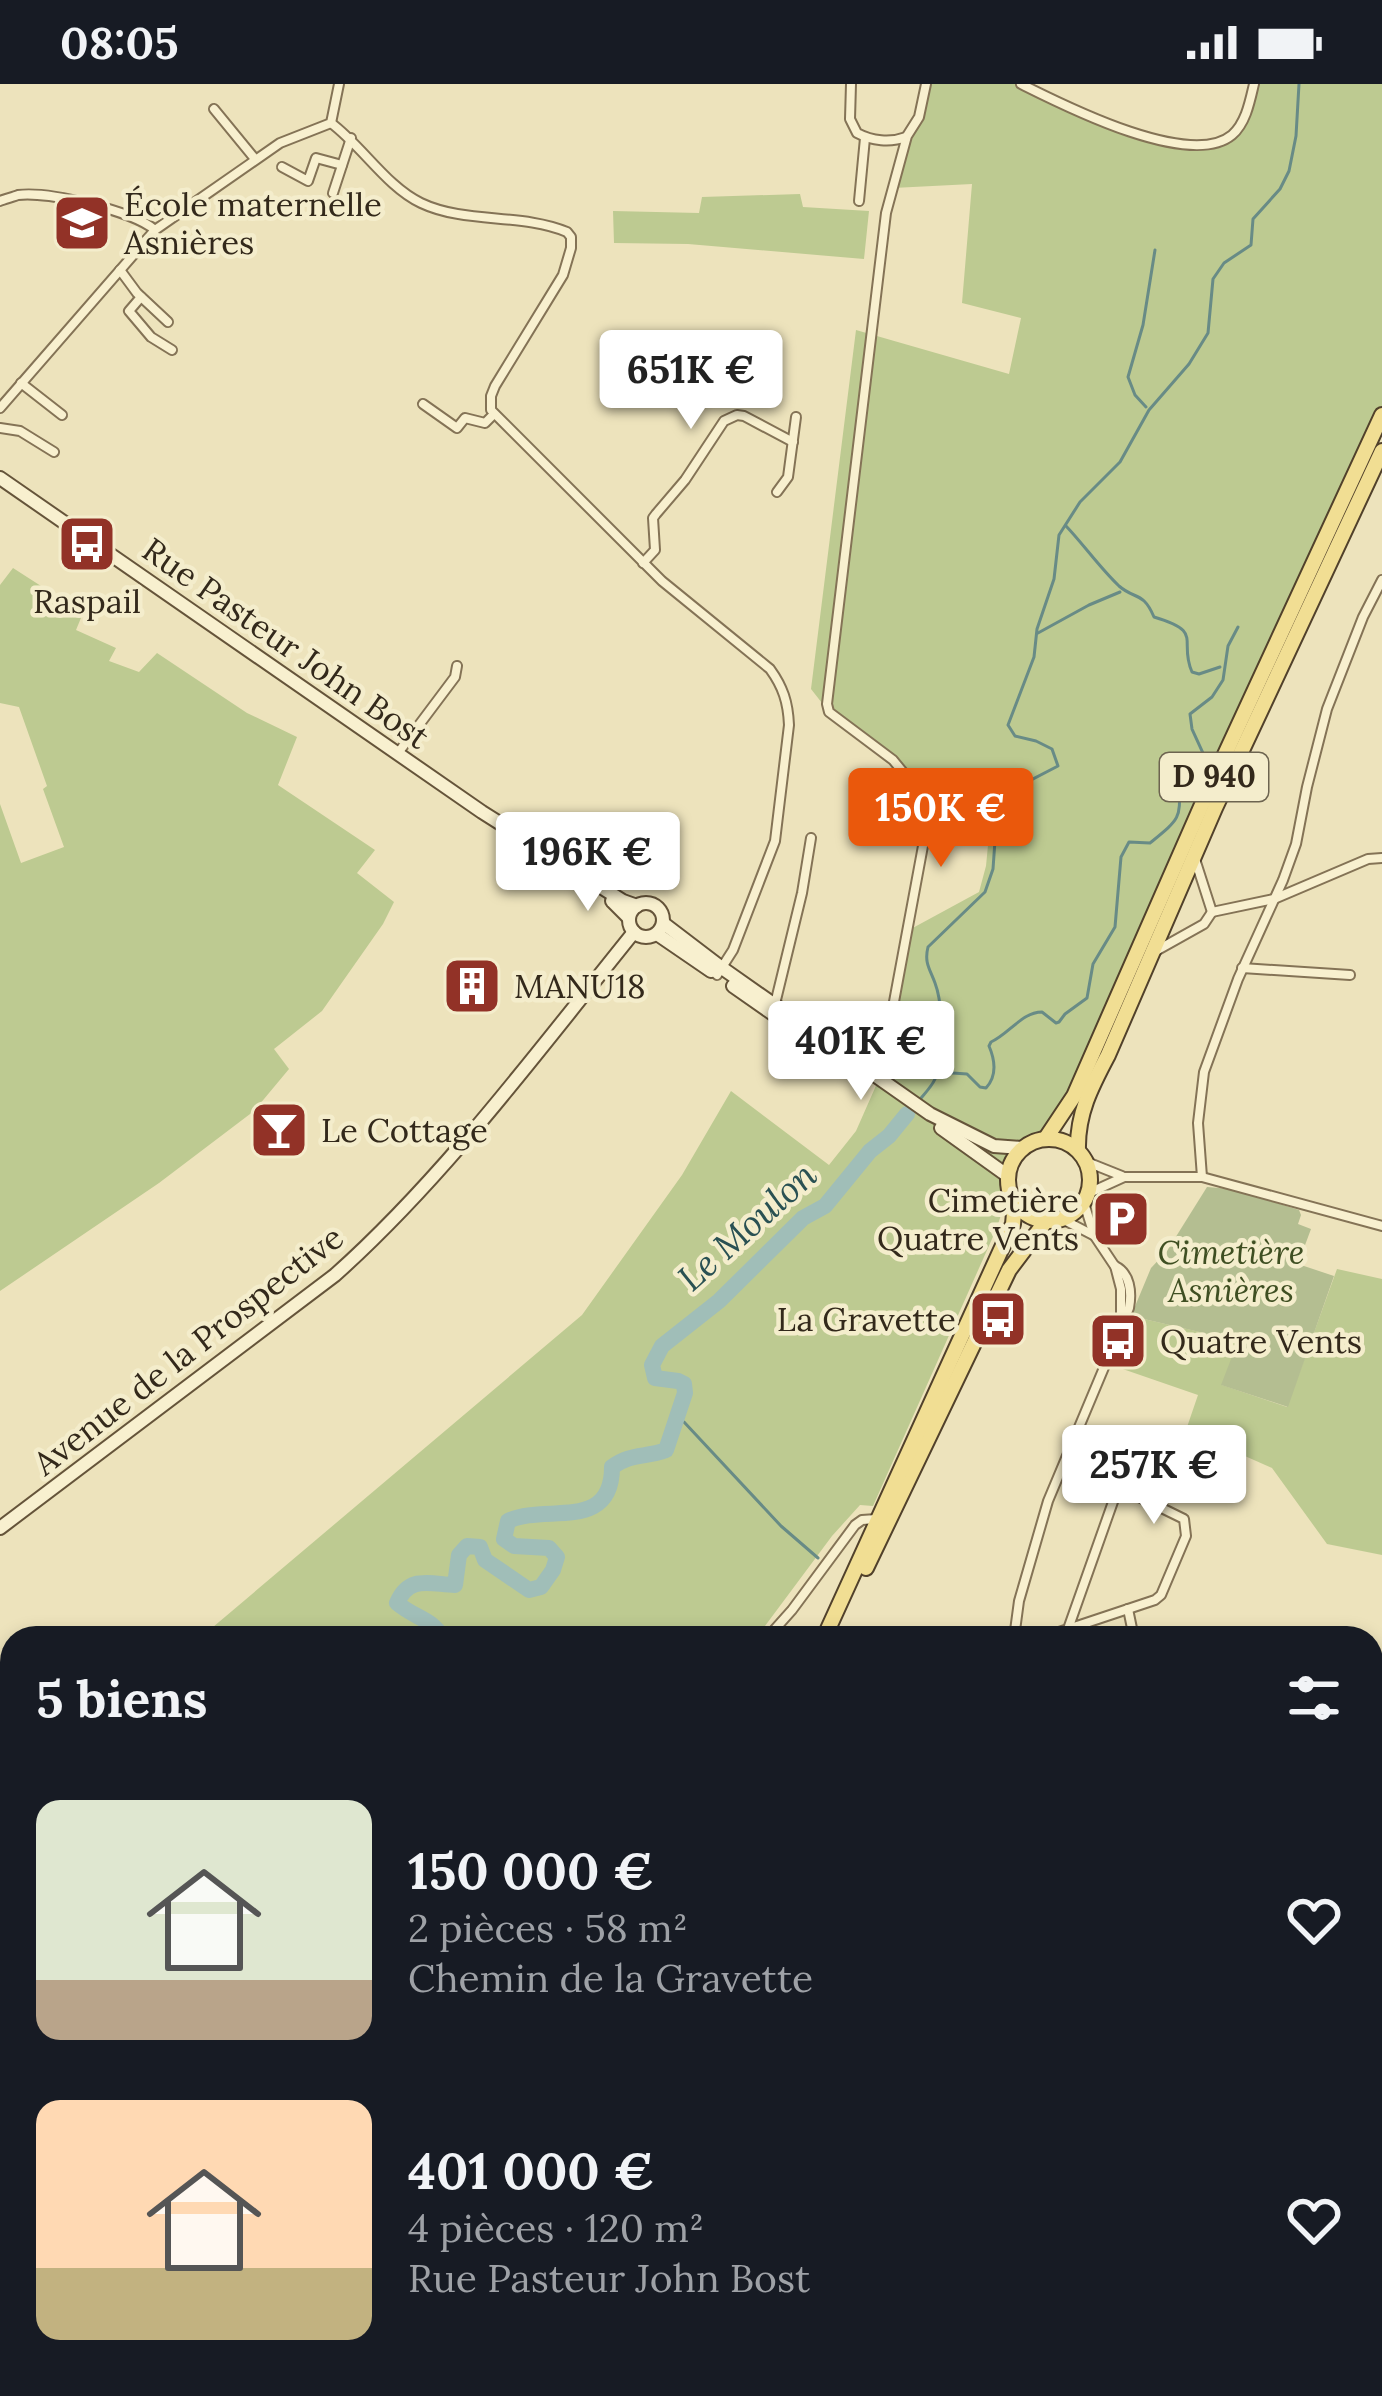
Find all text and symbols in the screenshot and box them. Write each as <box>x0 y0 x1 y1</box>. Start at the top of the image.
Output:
text: 08:05 <box>60 14 179 71</box>
place label: École maternelle Asnières <box>123 183 382 263</box>
school or university icon: École maternelle Asnières <box>51 192 113 254</box>
pin: 651K € <box>593 330 789 432</box>
text: 651K € <box>627 344 755 394</box>
bus stop icon: Raspail <box>56 513 118 575</box>
street label: Rue Pasteur John Bost <box>135 528 438 758</box>
place label: Raspail <box>33 580 141 622</box>
road number: D 940 <box>1160 753 1268 801</box>
pin: 150K € <box>843 768 1039 870</box>
text: 150K € <box>875 782 1007 832</box>
pin: 196K € <box>490 812 686 914</box>
text: 196K € <box>523 826 653 876</box>
building icon: MANU18 <box>441 955 503 1017</box>
place label: MANU18 <box>514 965 645 1007</box>
pin: 401K € <box>763 1001 959 1103</box>
text: 401K € <box>795 1015 927 1065</box>
bar icon: Le Cottage <box>248 1099 310 1161</box>
place label: Le Cottage <box>321 1109 488 1151</box>
water label: Le Moulon <box>668 1152 826 1300</box>
place label: Cimetière Quatre Vents <box>877 1179 1079 1259</box>
parking icon: Cimetière Quatre Vents <box>1090 1188 1152 1250</box>
street label: Avenue de la Prospective <box>24 1216 351 1485</box>
park label: Cimetière Asnières <box>1158 1231 1304 1311</box>
bus stop icon: La Gravette <box>967 1288 1029 1350</box>
place label: La Gravette <box>777 1298 956 1340</box>
bus stop icon: Quatre Vents <box>1087 1310 1149 1372</box>
place label: Quatre Vents <box>1160 1320 1362 1362</box>
pin: 257K € <box>1056 1425 1252 1527</box>
text: 257K € <box>1089 1439 1219 1489</box>
icon: filters <box>1281 1665 1347 1731</box>
text: 5 biens <box>36 1666 208 1731</box>
text: 150 000 € <box>408 1838 654 1903</box>
icon: home <box>132 1848 276 1992</box>
icon: heart <box>1281 1887 1347 1953</box>
text: 2 pièces · 58 m² <box>408 1903 688 1953</box>
text: Chemin de la Gravette <box>408 1953 813 2003</box>
text: 401 000 € <box>408 2138 654 2203</box>
icon: home <box>132 2148 276 2292</box>
icon: heart <box>1281 2187 1347 2253</box>
text: 4 pièces · 120 m² <box>408 2203 704 2253</box>
text: Rue Pasteur John Bost <box>408 2253 810 2303</box>

